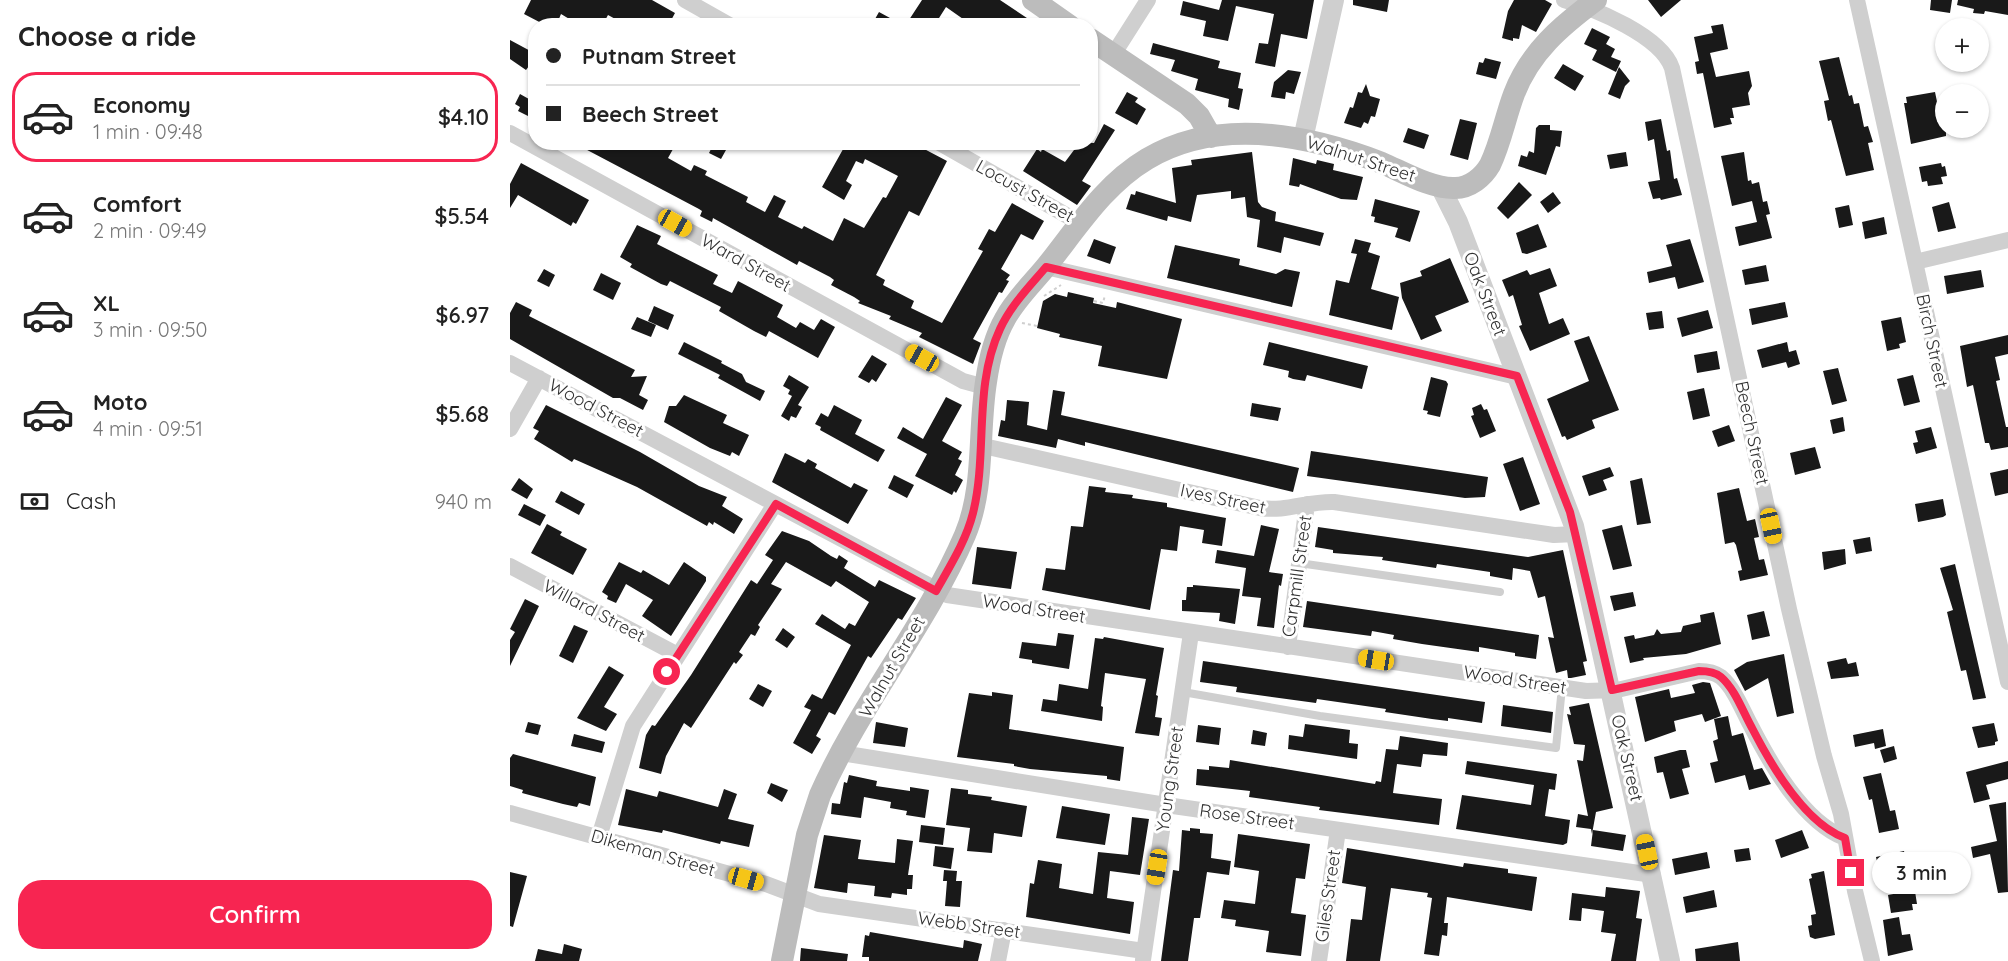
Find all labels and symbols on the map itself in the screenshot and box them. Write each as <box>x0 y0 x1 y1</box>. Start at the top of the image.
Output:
street label: Walnut Street <box>1304 130 1419 187</box>
street label: Locust Street <box>972 154 1078 227</box>
car <box>655 206 695 240</box>
street label: Ward Street <box>697 228 795 297</box>
street label: Oak Street <box>1459 248 1512 339</box>
street label: Birch Street <box>1911 292 1954 390</box>
car <box>902 341 942 375</box>
street label: Wood Street <box>545 373 647 442</box>
street label: Beech Street <box>1730 379 1775 487</box>
street label: Ives Street <box>1178 478 1268 519</box>
car <box>1758 507 1784 545</box>
street label: Carpmill Street <box>1277 513 1316 639</box>
street label: Willard Street <box>539 574 649 647</box>
street label: Wood Street <box>981 589 1087 628</box>
street label: Walnut Street <box>853 612 930 721</box>
car <box>1357 648 1395 672</box>
route start <box>653 658 680 685</box>
street label: Wood Street <box>1462 660 1568 699</box>
street label: Oak Street <box>1606 712 1649 804</box>
street label: Young Street <box>1151 725 1188 833</box>
street label: Rose Street <box>1198 798 1296 835</box>
street label: Dikeman Street <box>588 824 718 881</box>
car <box>1634 833 1660 871</box>
car <box>1145 848 1169 886</box>
street label: Giles Street <box>1310 848 1345 944</box>
callout: 3 min <box>1872 852 1971 894</box>
route end <box>1837 859 1864 886</box>
car <box>726 865 766 893</box>
street label: Webb Street <box>916 906 1022 943</box>

